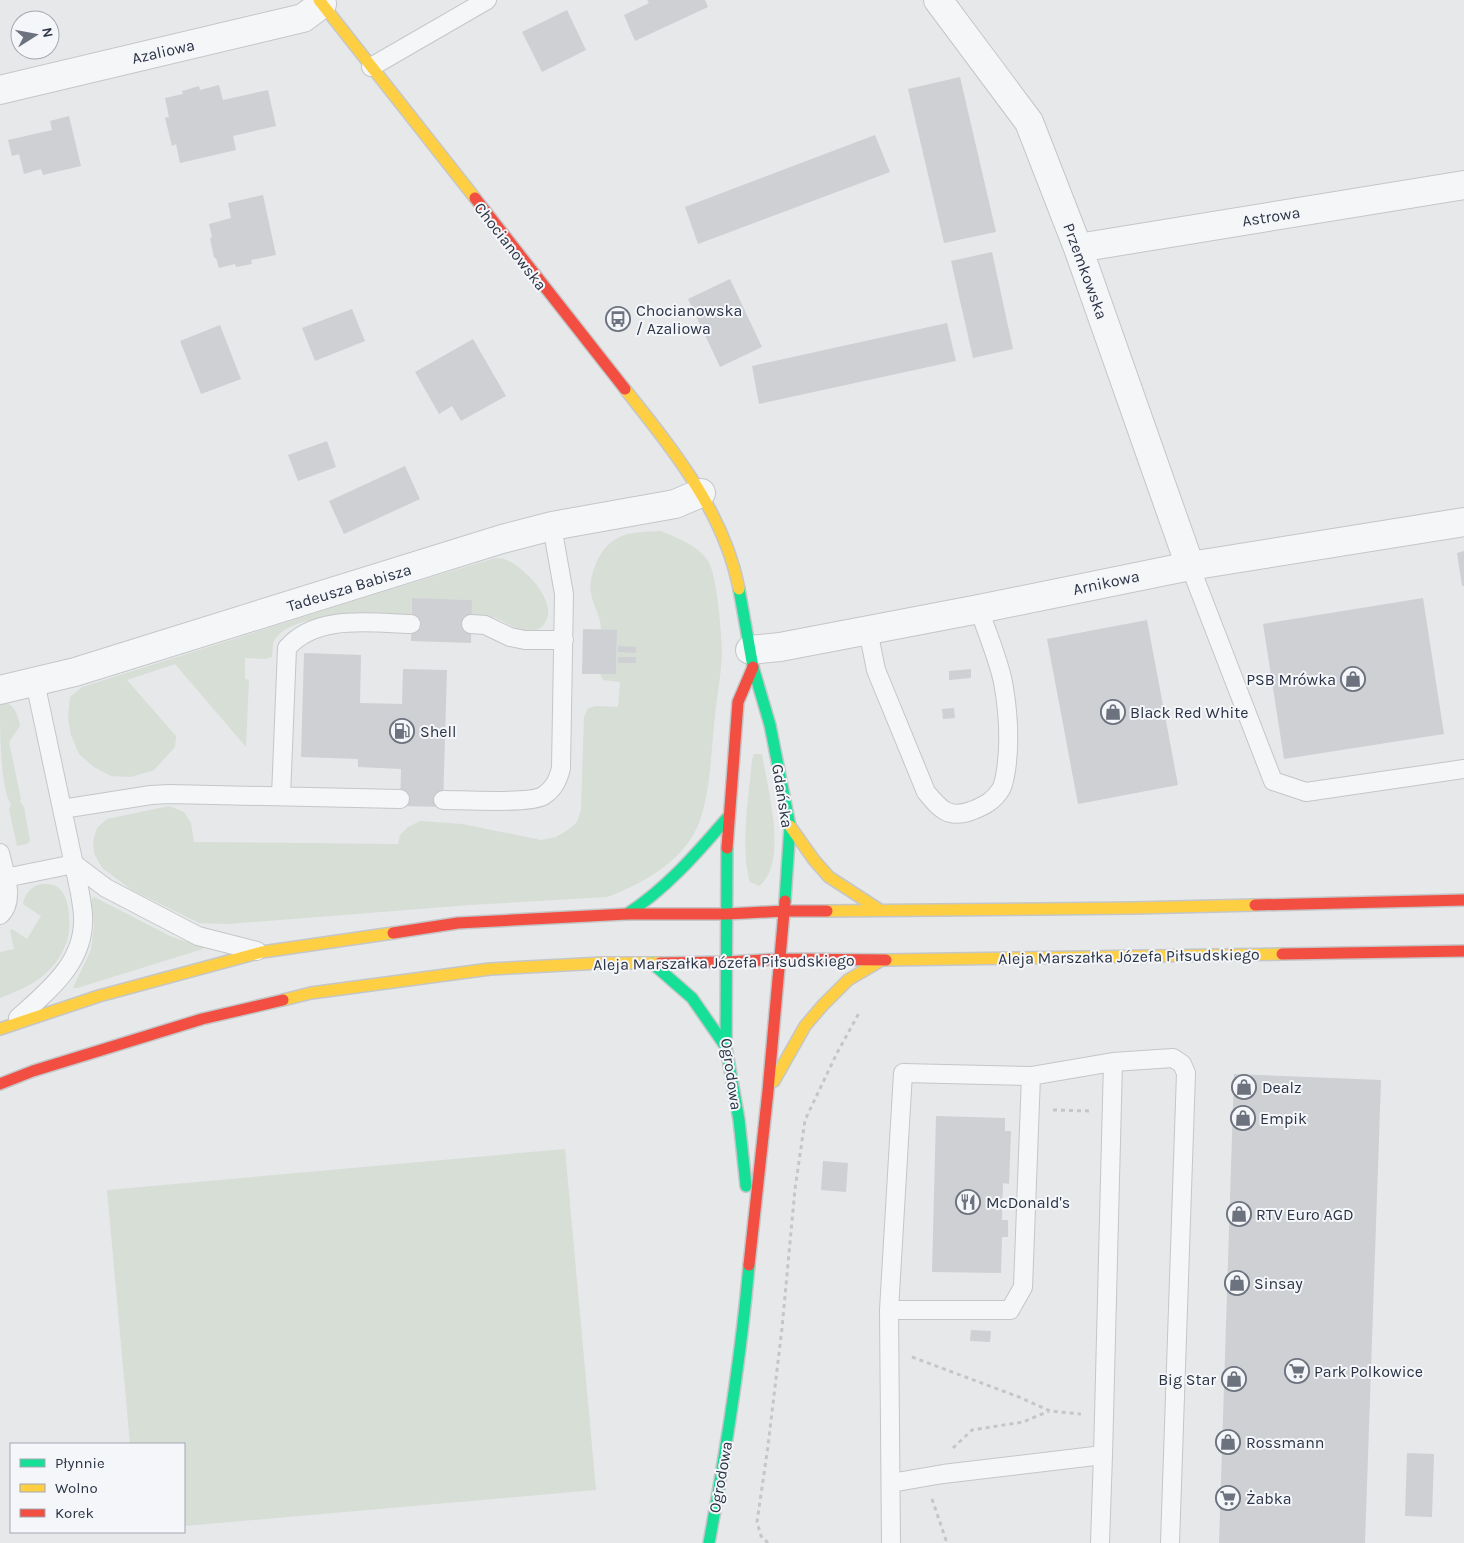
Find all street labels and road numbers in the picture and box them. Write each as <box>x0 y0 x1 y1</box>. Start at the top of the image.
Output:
street label: Azaliowa <box>130 35 196 68</box>
street label: Chocianowska <box>470 199 551 294</box>
street label: Astrowa <box>1241 203 1301 230</box>
street label: Przemkowska <box>1059 220 1112 322</box>
street label: Tadeusza Babisza <box>285 560 414 615</box>
street label: Arnikowa <box>1071 566 1141 599</box>
street label: Gdańska <box>768 763 797 829</box>
street label: Aleja Marszałka Józefa Piłsudskiego <box>998 945 1260 968</box>
street label: Aleja Marszałka Józefa Piłsudskiego <box>593 951 855 974</box>
street label: Ogrodowa <box>717 1037 746 1111</box>
street label: Ogrodowa <box>705 1440 736 1514</box>

